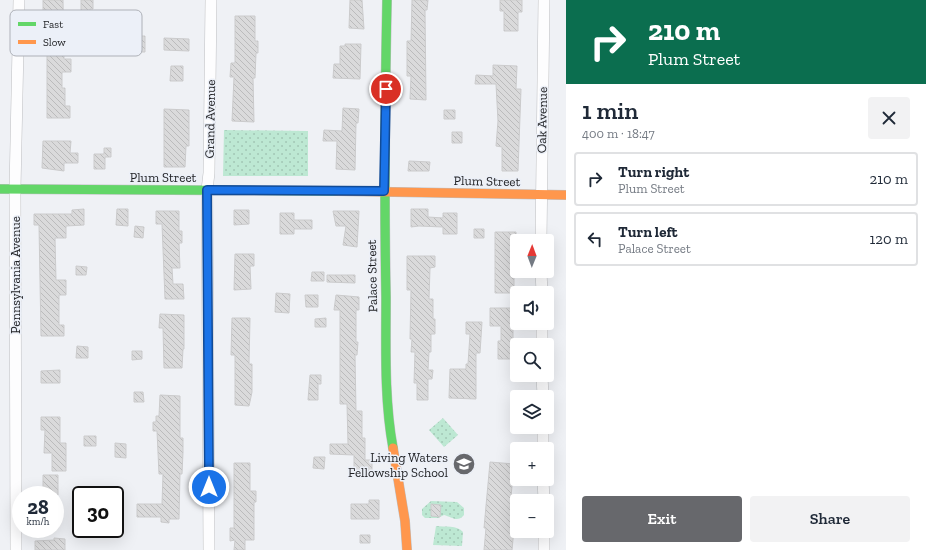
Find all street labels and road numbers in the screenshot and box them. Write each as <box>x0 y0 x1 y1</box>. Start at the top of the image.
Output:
street label: Grand Avenue <box>202 79 218 159</box>
street label: Oak Avenue <box>534 87 550 153</box>
street label: Plum Street <box>130 170 196 185</box>
street label: Plum Street <box>454 173 521 189</box>
street label: Pennsylvania Avenue <box>8 216 23 334</box>
street label: Palace Street <box>364 239 380 312</box>

